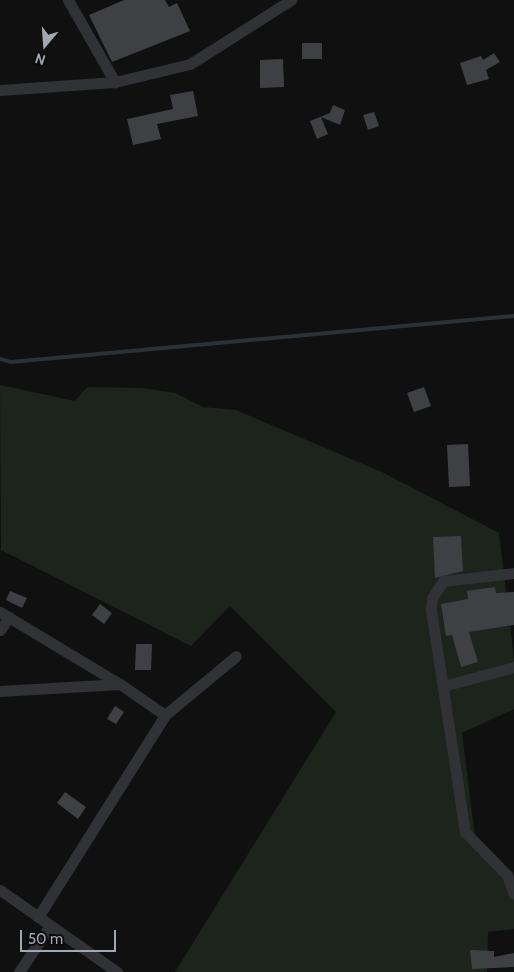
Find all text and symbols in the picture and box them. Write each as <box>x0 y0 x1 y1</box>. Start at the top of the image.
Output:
north arrow <box>20 20 70 70</box>
text: N <box>33 49 48 69</box>
scale bar <box>22 920 119 952</box>
text: 50 m <box>28 930 63 948</box>

